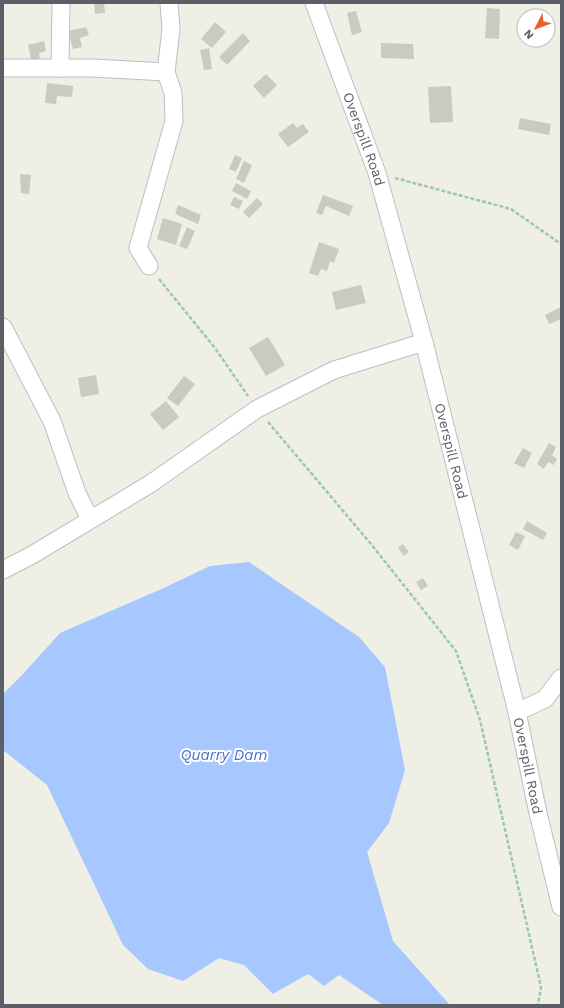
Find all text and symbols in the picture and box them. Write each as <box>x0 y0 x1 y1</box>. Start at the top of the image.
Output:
north arrow <box>516 8 556 48</box>
text: N <box>521 27 536 42</box>
street label: Overspill Road <box>340 90 388 188</box>
street label: Overspill Road <box>432 401 471 500</box>
street label: Overspill Road <box>510 716 546 815</box>
water label: Quarry Dam <box>180 746 268 764</box>

